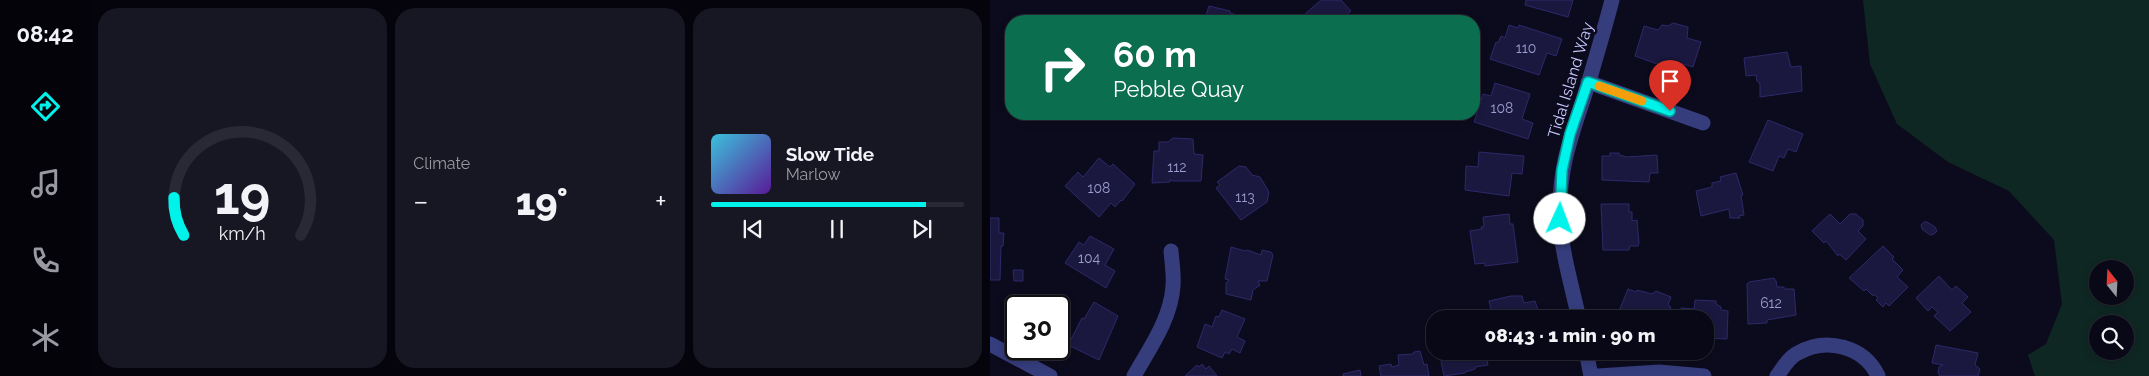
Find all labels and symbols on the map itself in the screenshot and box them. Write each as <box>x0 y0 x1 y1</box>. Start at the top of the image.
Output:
street label: Tidal Island Way <box>1544 19 1597 140</box>
house number: 110 <box>1516 40 1536 56</box>
pin <box>1649 60 1691 111</box>
house number: 108 <box>1491 100 1513 116</box>
house number: 112 <box>1167 159 1187 175</box>
house number: 108 <box>1088 180 1110 196</box>
house number: 113 <box>1235 189 1255 205</box>
position arrow <box>1533 192 1585 244</box>
house number: 104 <box>1078 250 1100 266</box>
north arrow <box>2089 260 2134 305</box>
speed limit sign: 30 <box>1005 295 1070 360</box>
house number: 612 <box>1760 295 1782 311</box>

